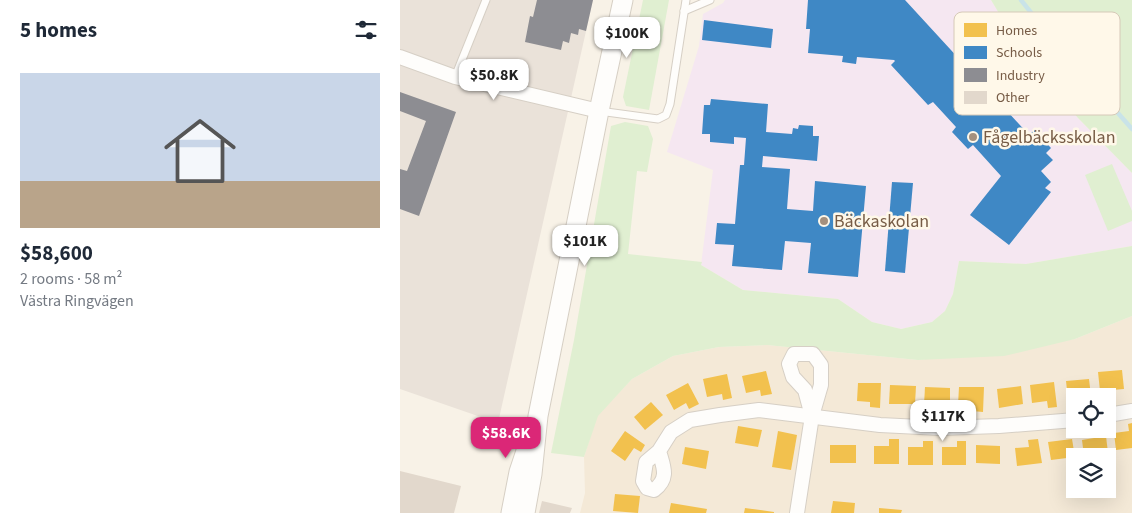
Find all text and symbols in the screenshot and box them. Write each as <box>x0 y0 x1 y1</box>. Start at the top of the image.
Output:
legend <box>954 12 1120 115</box>
text: 5 homes <box>20 15 97 45</box>
icon: filters <box>352 16 380 44</box>
pin: $100K <box>592 17 662 59</box>
text: Homes <box>996 21 1037 41</box>
text: $100K <box>605 22 649 44</box>
text: Schools <box>996 43 1042 63</box>
pin: $50.8K <box>453 58 535 101</box>
text: $50.8K <box>470 64 518 86</box>
text: Industry <box>996 66 1045 86</box>
text: Other <box>996 88 1030 108</box>
icon: home <box>155 106 245 196</box>
place label: Fågelbäcksskolan <box>983 125 1116 150</box>
marker: Fågelbäcksskolan <box>967 131 979 143</box>
place label: Bäckaskolan <box>834 209 929 234</box>
marker: Bäckaskolan <box>818 215 830 227</box>
pin: $101K <box>550 224 620 267</box>
text: $101K <box>563 230 607 252</box>
text: $58,600 <box>20 238 93 268</box>
text: 2 rooms · 58 m² <box>20 268 122 290</box>
text: Västra Ringvägen <box>20 290 134 312</box>
map controls <box>1066 388 1116 498</box>
button: locate <box>1066 388 1116 438</box>
pin: $117K <box>908 400 978 442</box>
text: $117K <box>921 405 965 427</box>
pin: $58.6K <box>465 416 547 459</box>
text: $58.6K <box>482 422 530 444</box>
button: layers <box>1066 448 1116 498</box>

